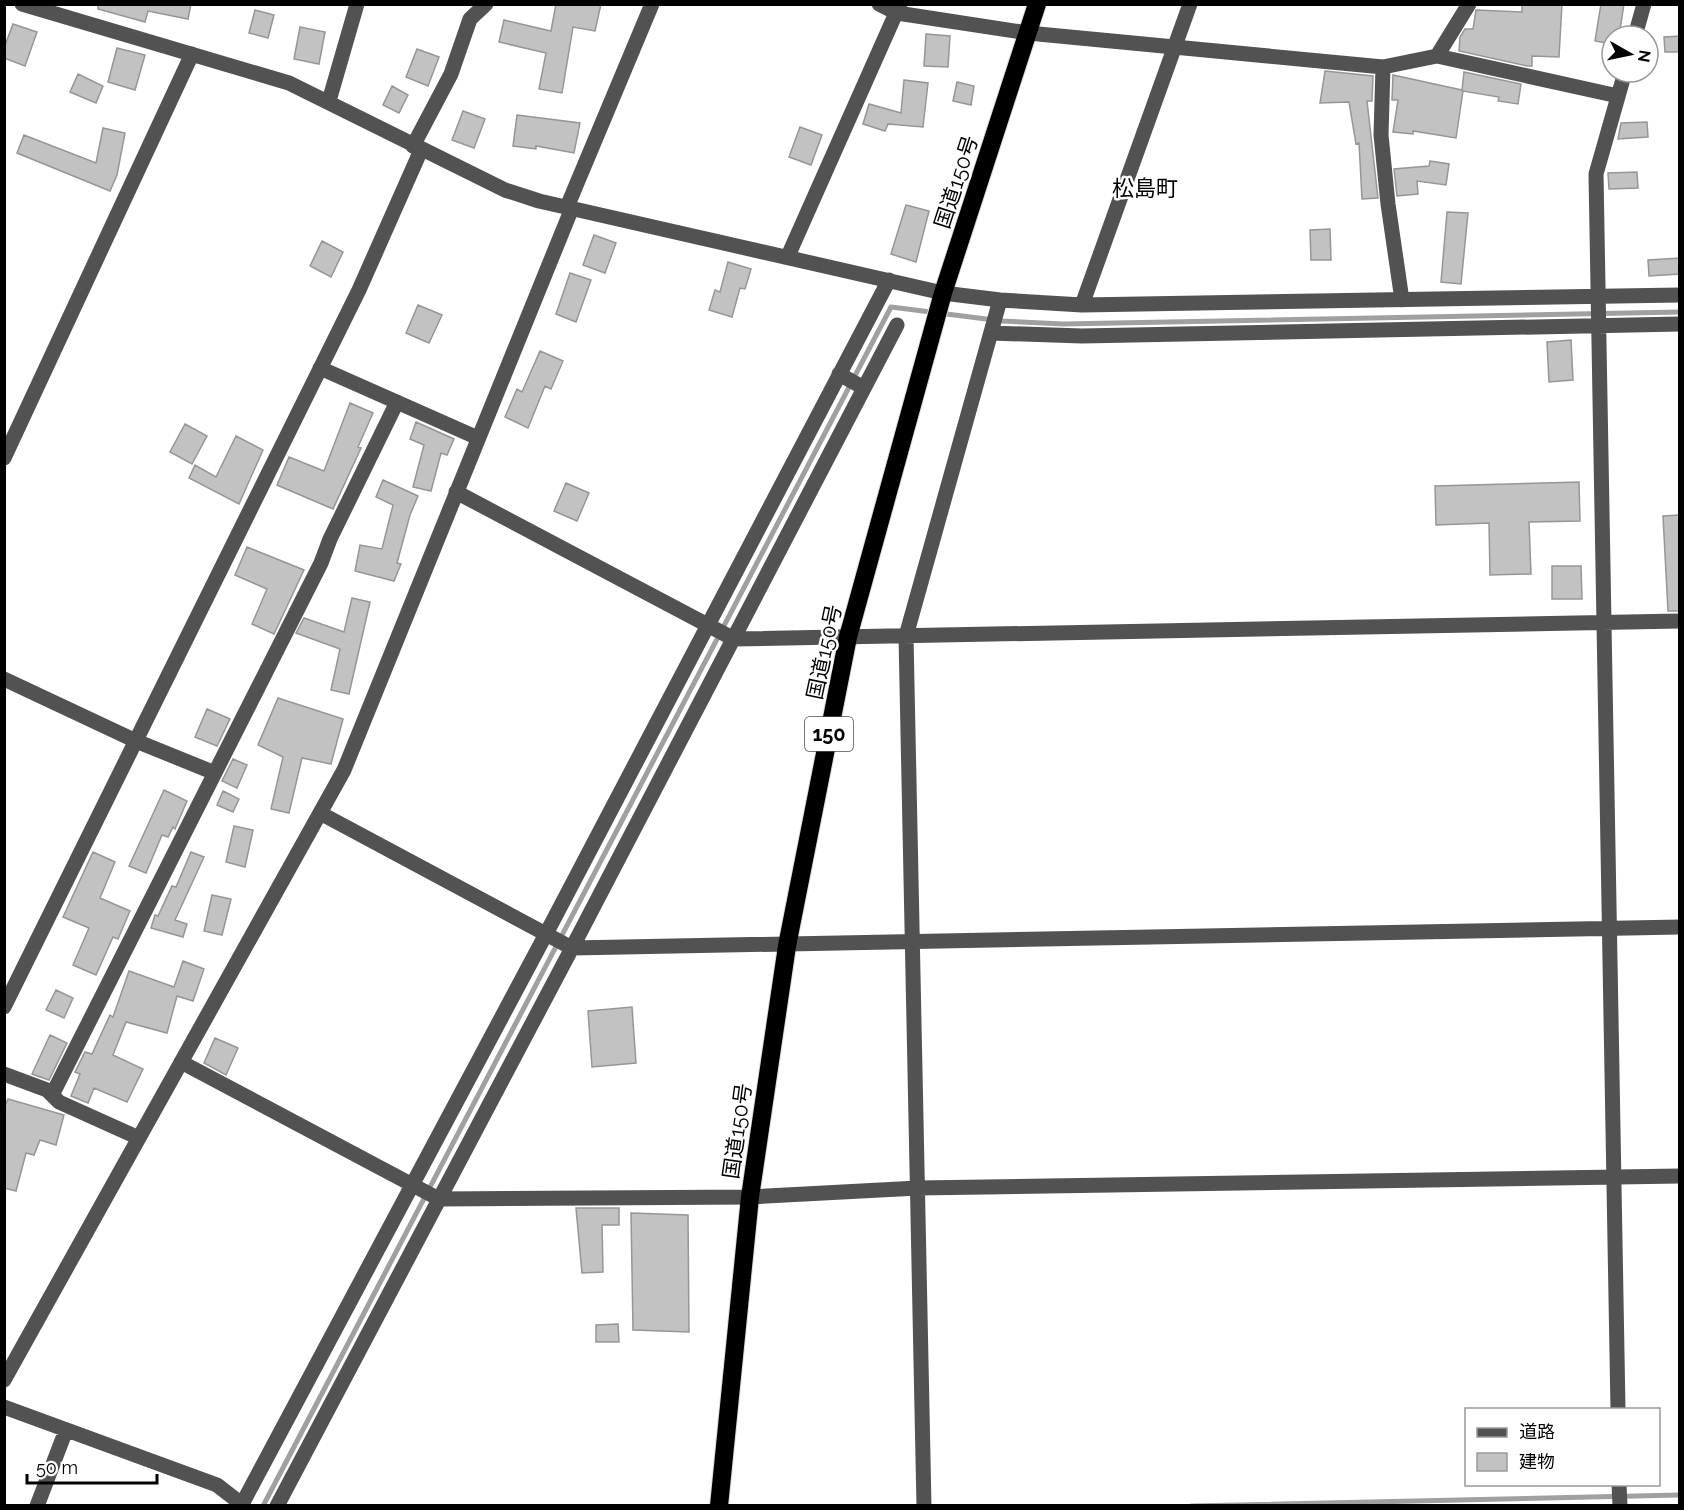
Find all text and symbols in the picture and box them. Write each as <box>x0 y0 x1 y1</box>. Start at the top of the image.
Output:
north arrow <box>1600 24 1660 84</box>
text: N <box>1634 49 1655 64</box>
street label: 国道150号 <box>929 132 983 232</box>
district label: 松島町 <box>1112 175 1178 201</box>
street label: 国道150号 <box>802 602 846 702</box>
road number: 150 <box>805 717 853 751</box>
street label: 国道150号 <box>718 1082 756 1180</box>
legend <box>1465 1408 1660 1486</box>
text: 道路 <box>1519 1421 1555 1442</box>
scale bar <box>27 1447 158 1485</box>
text: 建物 <box>1519 1451 1555 1472</box>
text: 50 m <box>36 1457 78 1478</box>

